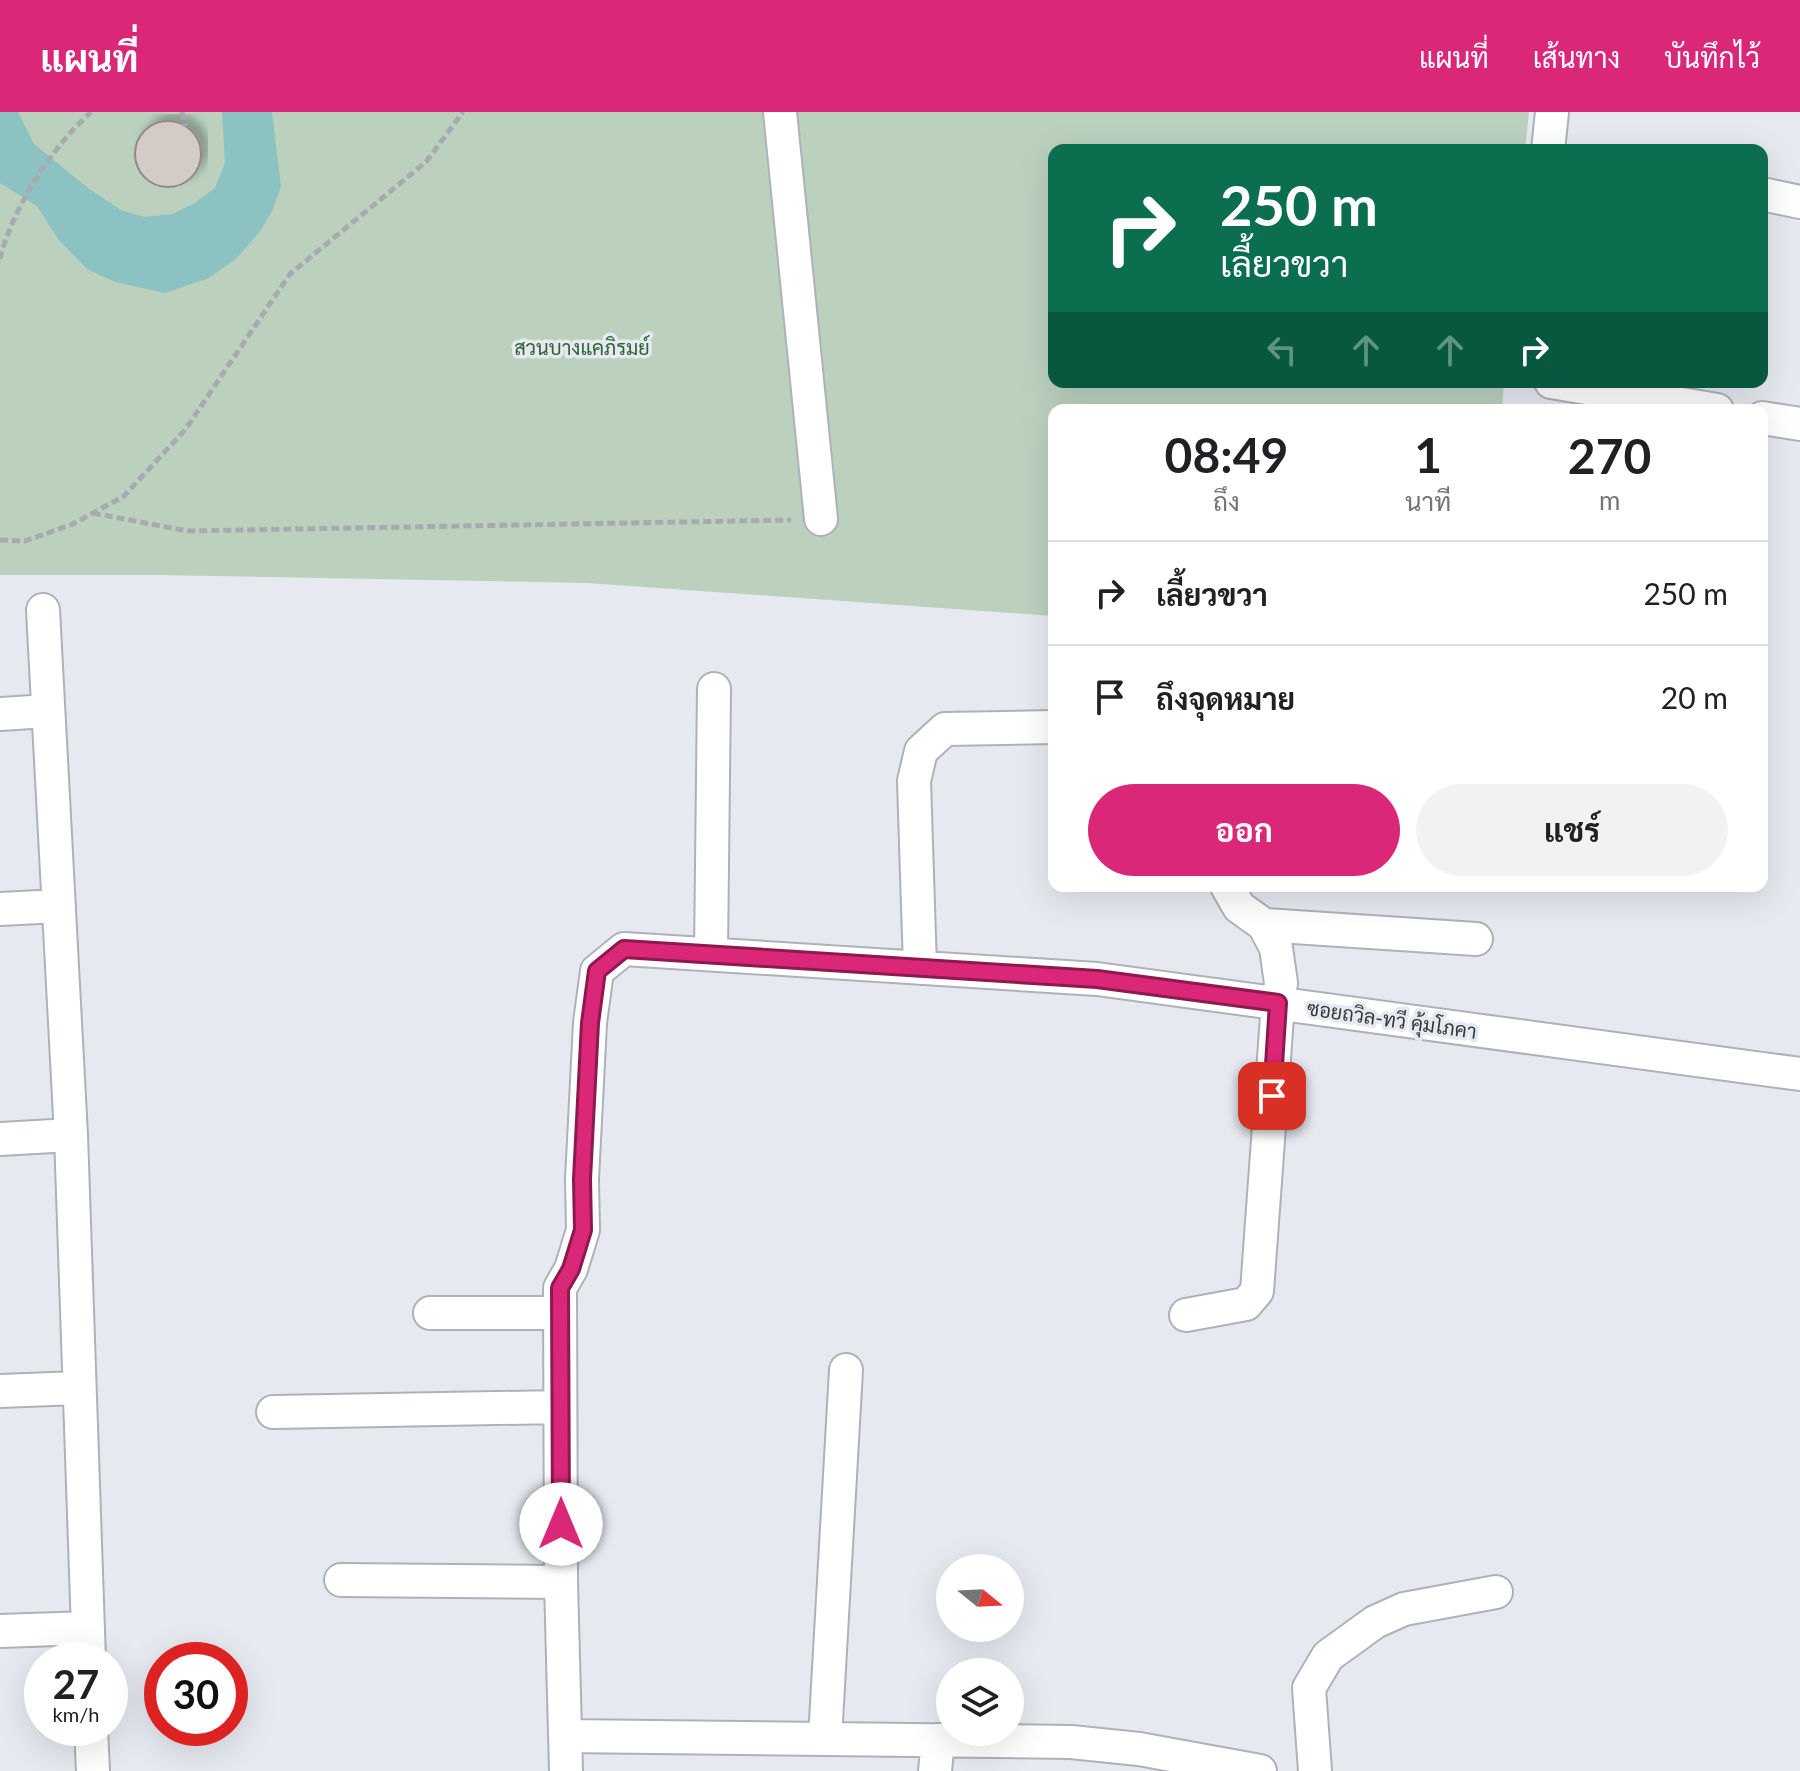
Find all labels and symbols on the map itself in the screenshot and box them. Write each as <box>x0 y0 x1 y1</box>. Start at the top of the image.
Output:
park label: สวนบางแคภิรมย์ <box>514 334 650 359</box>
street label: ซอยถวิล-ทวี คุ้มโภคา <box>1305 995 1478 1046</box>
pin <box>1238 1062 1306 1130</box>
position arrow <box>519 1482 603 1566</box>
north arrow <box>936 1554 1024 1642</box>
speed limit sign: 30 <box>144 1642 248 1746</box>

